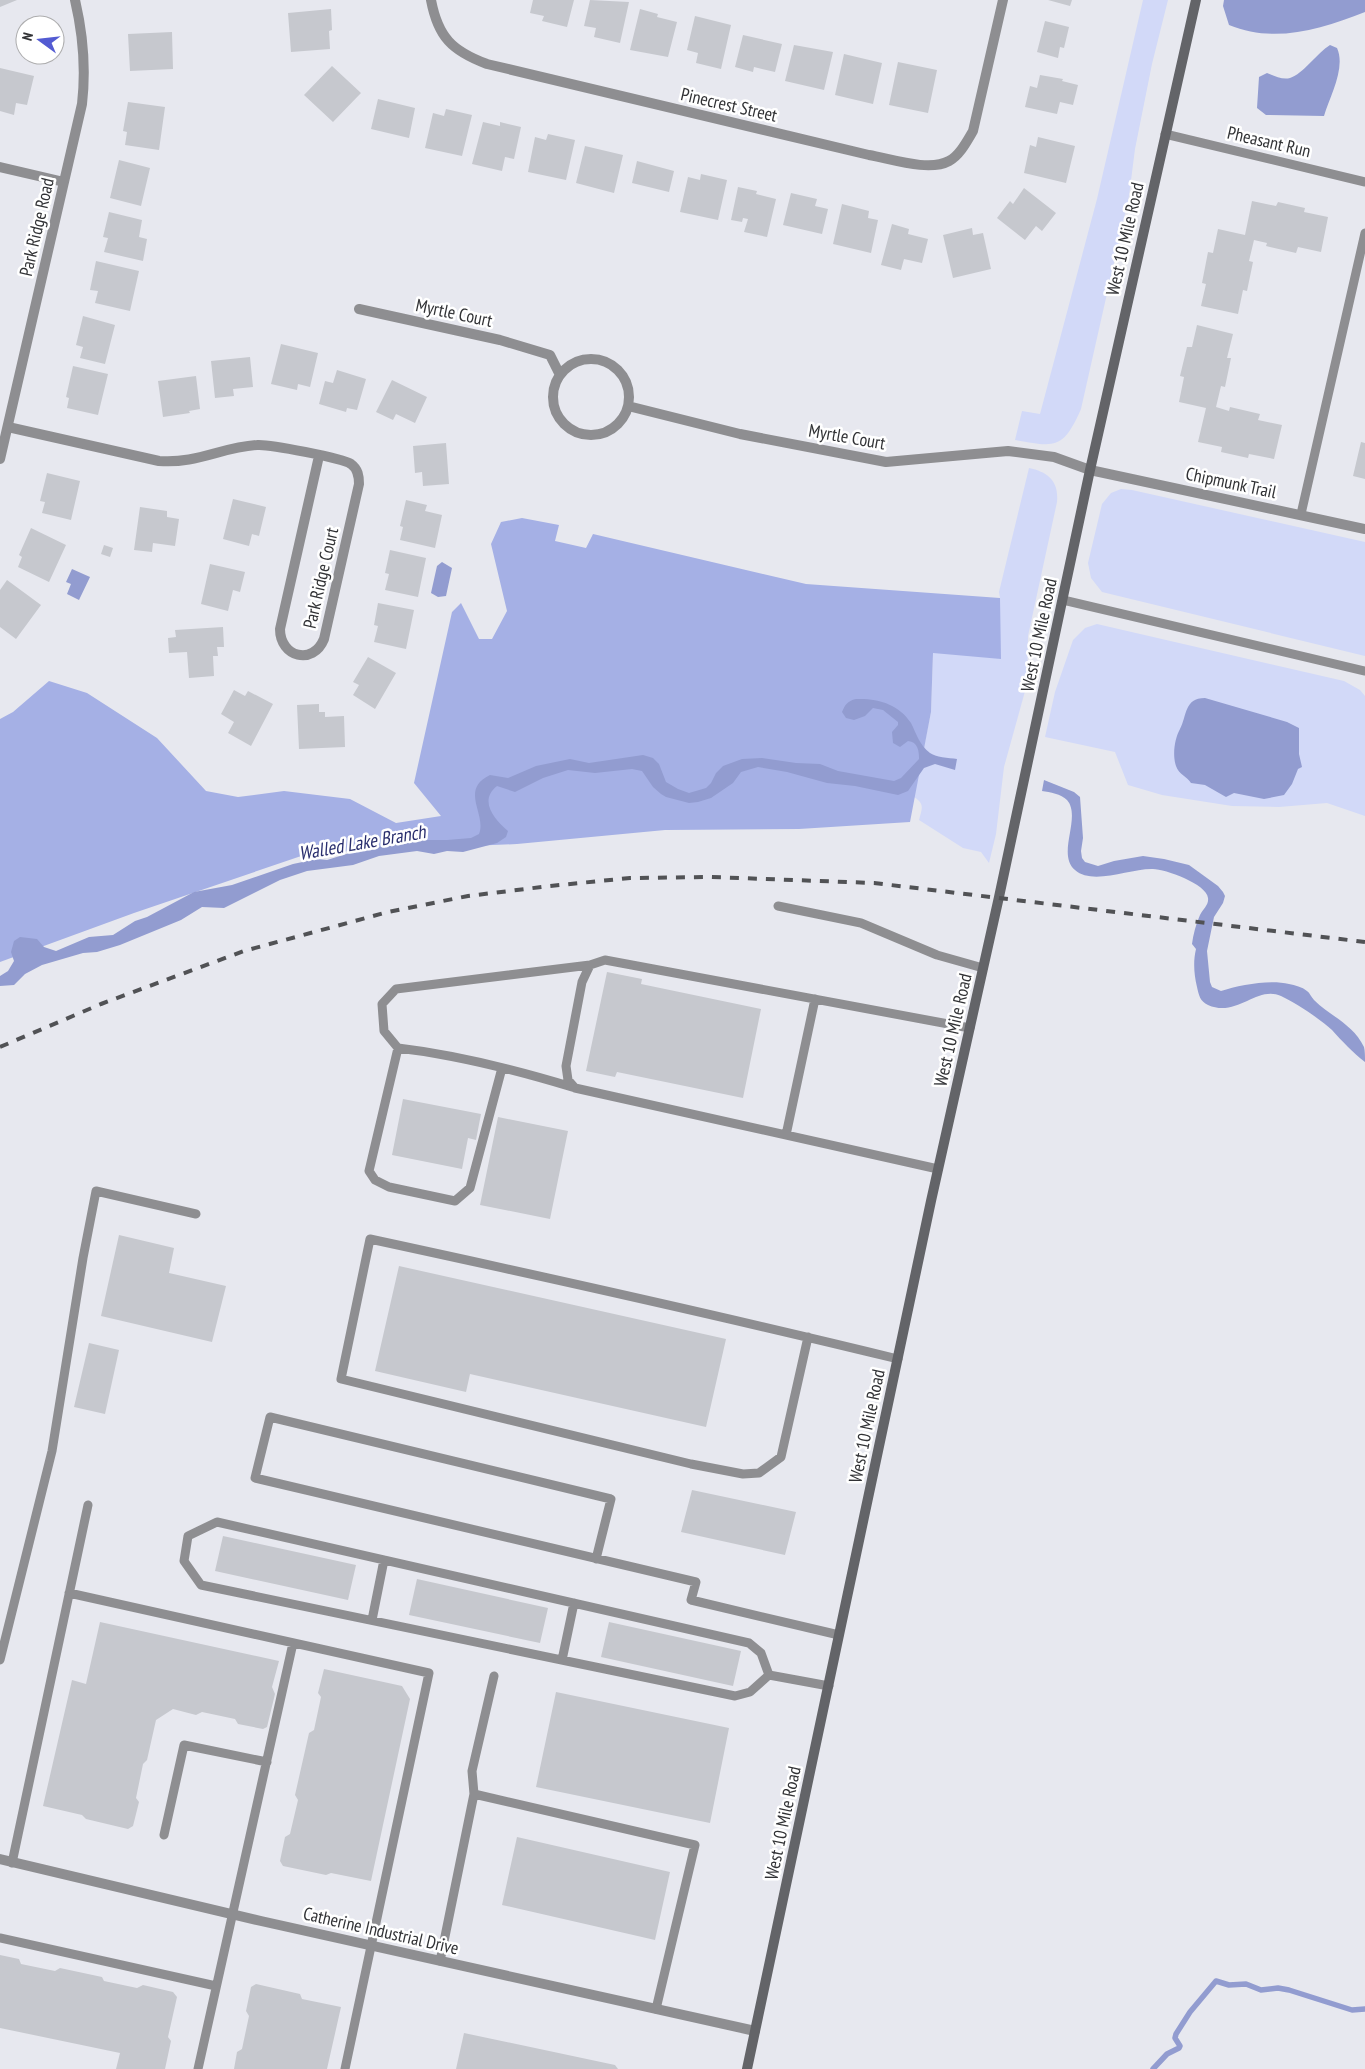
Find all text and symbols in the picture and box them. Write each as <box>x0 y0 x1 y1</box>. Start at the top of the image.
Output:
north arrow <box>15 15 65 65</box>
text: N <box>18 31 37 43</box>
street label: Pinecrest Street <box>679 82 780 127</box>
street label: Pheasant Run <box>1225 121 1313 162</box>
street label: Park Ridge Road <box>14 175 59 278</box>
street label: West 10 Mile Road <box>1100 180 1149 298</box>
street label: Myrtle Court <box>414 293 495 332</box>
street label: Myrtle Court <box>807 418 887 455</box>
street label: Chipmunk Trail <box>1184 462 1279 503</box>
street label: Park Ridge Court <box>298 525 343 631</box>
street label: West 10 Mile Road <box>1015 576 1062 694</box>
water label: Walled Lake Branch <box>297 819 429 865</box>
street label: West 10 Mile Road <box>928 971 977 1089</box>
street label: West 10 Mile Road <box>843 1367 890 1485</box>
street label: West 10 Mile Road <box>759 1764 806 1882</box>
street label: Catherine Industrial Drive <box>301 1901 461 1960</box>

